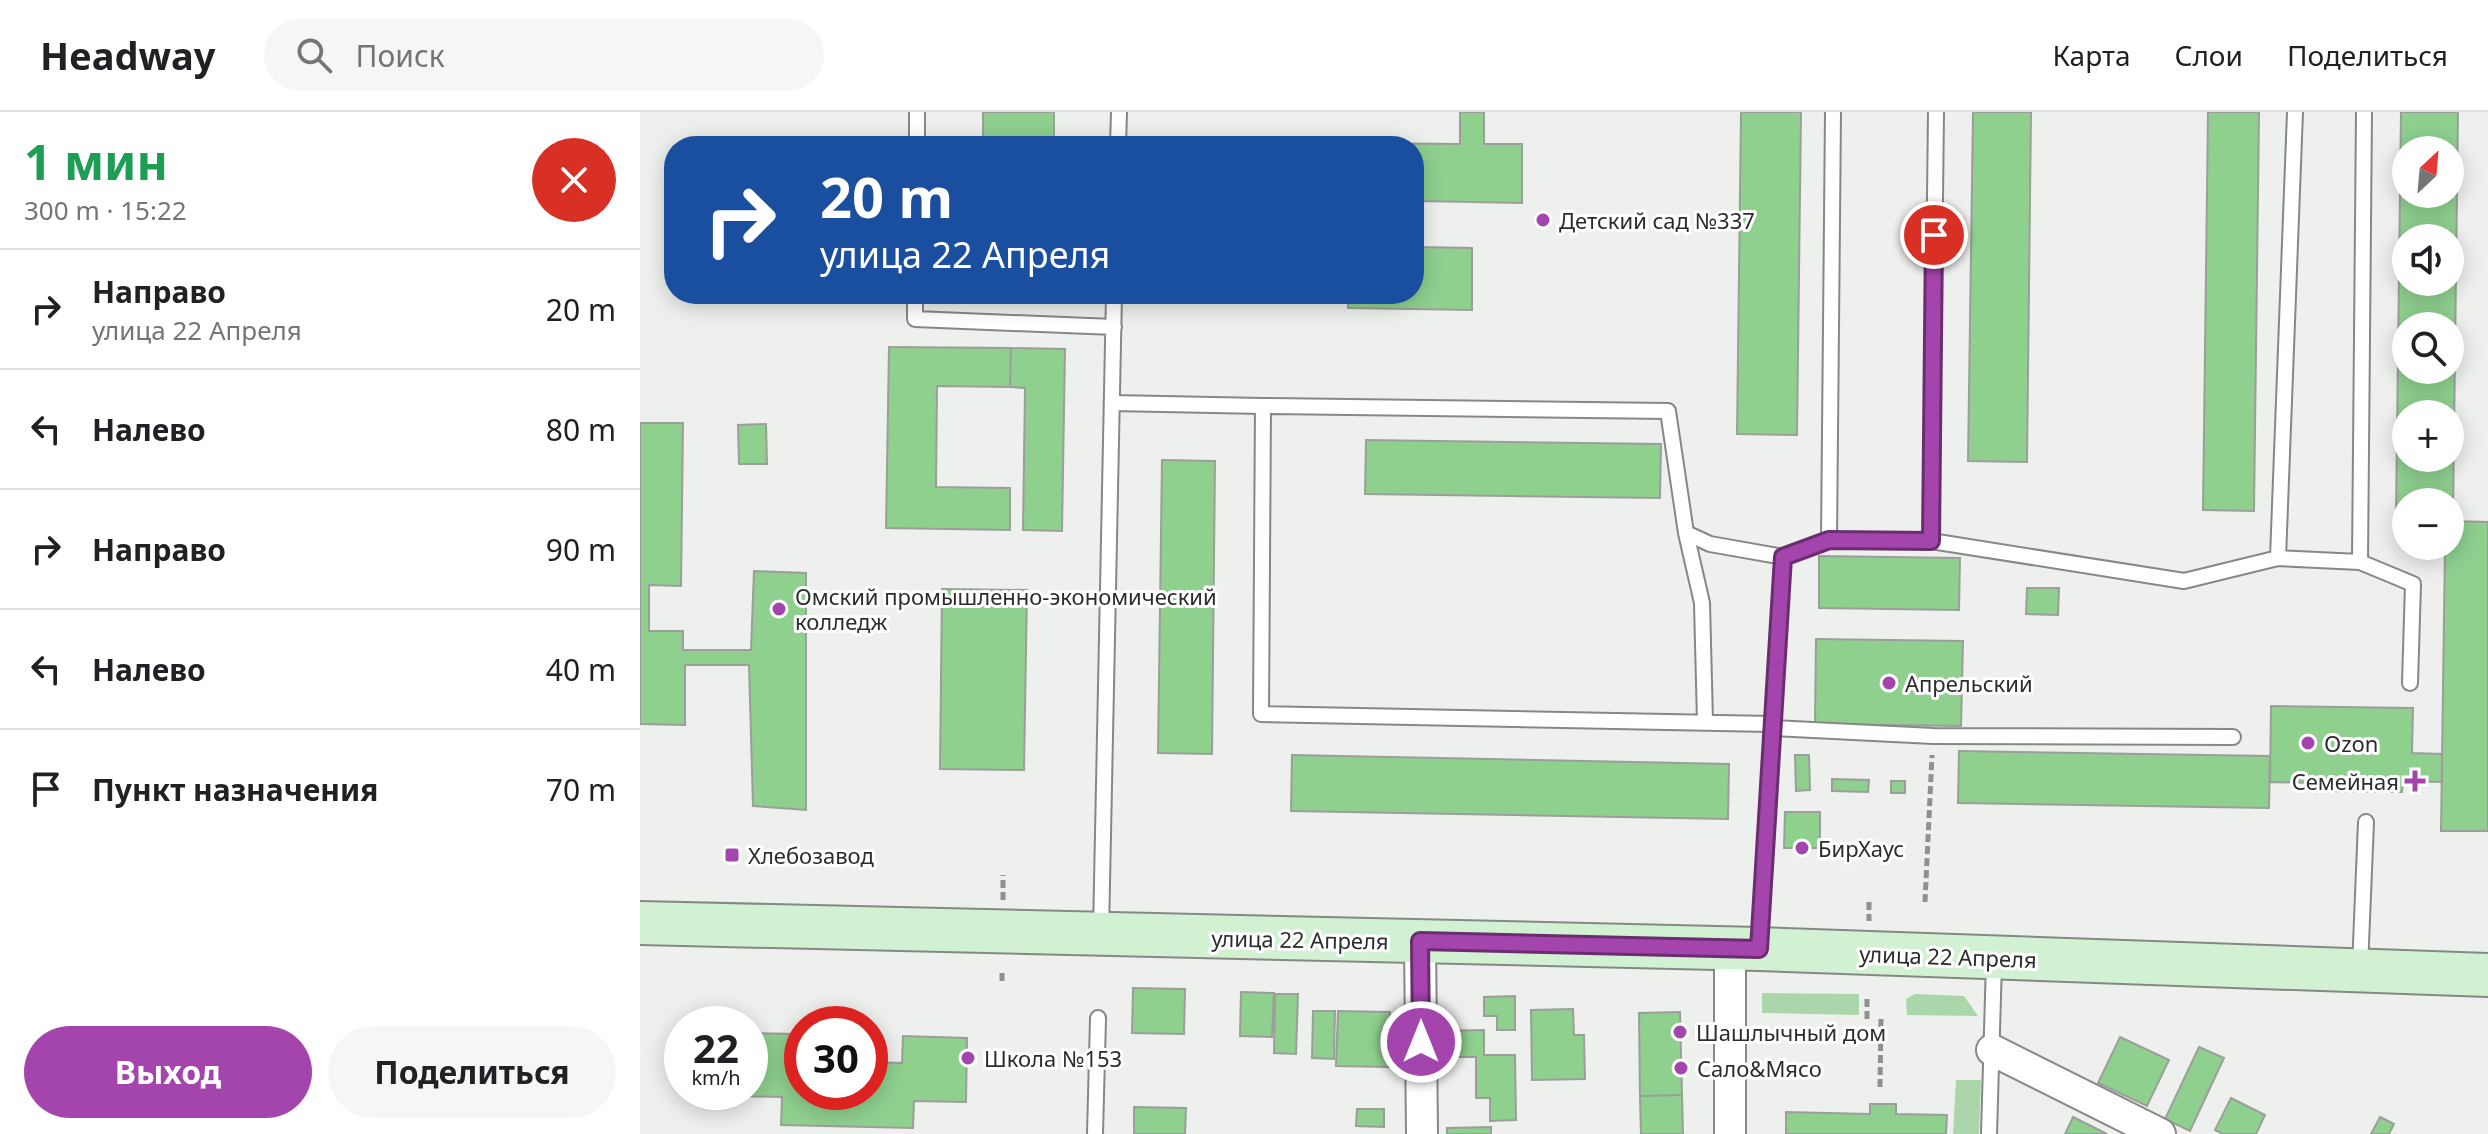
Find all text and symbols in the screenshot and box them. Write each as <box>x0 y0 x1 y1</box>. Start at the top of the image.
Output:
search box <box>264 19 824 91</box>
text: Headway <box>40 29 216 81</box>
icon: search <box>292 33 336 77</box>
text: Поиск <box>356 35 445 76</box>
text: Карта <box>2052 36 2131 74</box>
text: Слои <box>2175 36 2243 74</box>
text: Поделиться <box>2287 36 2448 74</box>
text: 1 мин <box>24 129 168 194</box>
north arrow <box>2392 136 2464 208</box>
map controls <box>2392 136 2464 560</box>
button: close <box>532 138 616 222</box>
text: 20 m <box>820 158 953 234</box>
icon: right <box>688 168 792 272</box>
text: 300 m · 15:22 <box>24 192 187 228</box>
pin <box>1900 201 1968 269</box>
place label: Детский сад №337 <box>1559 205 1755 235</box>
marker: Детский сад №337 <box>1534 211 1552 229</box>
icon: arrive <box>1912 213 1956 257</box>
button: sound <box>2392 224 2464 296</box>
text: улица 22 Апреля <box>820 230 1110 279</box>
text: Направо <box>92 271 226 312</box>
icon: right <box>24 287 68 331</box>
text: 20 m <box>546 289 616 330</box>
text: улица 22 Апреля <box>92 312 302 348</box>
button: search <box>2392 312 2464 384</box>
button: + <box>2392 400 2464 472</box>
icon: left <box>24 407 68 451</box>
text: Налево <box>92 409 206 450</box>
text: 80 m <box>546 409 616 450</box>
button: − <box>2392 488 2464 560</box>
icon: right <box>24 527 68 571</box>
text: Направо <box>92 529 226 570</box>
text: 90 m <box>546 529 616 570</box>
place label: Омский промышленно-экономический колледж <box>795 581 1217 636</box>
marker: Омский промышленно-экономический колледж <box>770 600 788 618</box>
icon: left <box>24 647 68 691</box>
text: Налево <box>92 649 206 690</box>
text: 40 m <box>546 649 616 690</box>
place label: Апрельский <box>1905 668 2033 698</box>
marker: Апрельский <box>1880 674 1898 692</box>
place label: Ozon <box>2324 728 2378 758</box>
marker: Ozon <box>2299 734 2317 752</box>
place label: Семейная <box>2292 766 2399 796</box>
icon: arrive <box>24 767 68 811</box>
text: Пункт назначения <box>92 769 378 810</box>
text: 70 m <box>546 769 616 810</box>
marker: Семейная <box>2406 772 2424 790</box>
place label: БирХаус <box>1818 833 1904 863</box>
marker: БирХаус <box>1793 839 1811 857</box>
place label: Хлебозавод <box>748 840 874 870</box>
marker: Хлебозавод <box>723 846 741 864</box>
street label: улица 22 Апреля <box>1211 922 1389 956</box>
street label: улица 22 Апреля <box>1859 938 2037 974</box>
position arrow <box>1379 1000 1463 1084</box>
speed limit sign: 30 <box>784 1006 888 1110</box>
place label: Шашлычный дом <box>1696 1017 1886 1047</box>
text: 22 <box>693 1020 739 1075</box>
marker: Шашлычный дом <box>1671 1023 1689 1041</box>
button: Выход <box>24 1026 312 1118</box>
button: Поделиться <box>328 1026 616 1118</box>
place label: Школа №153 <box>984 1043 1122 1073</box>
marker: Школа №153 <box>959 1049 977 1067</box>
place label: Сало&Мясо <box>1697 1053 1822 1083</box>
marker: Сало&Мясо <box>1672 1059 1690 1077</box>
text: km/h <box>691 1064 741 1091</box>

